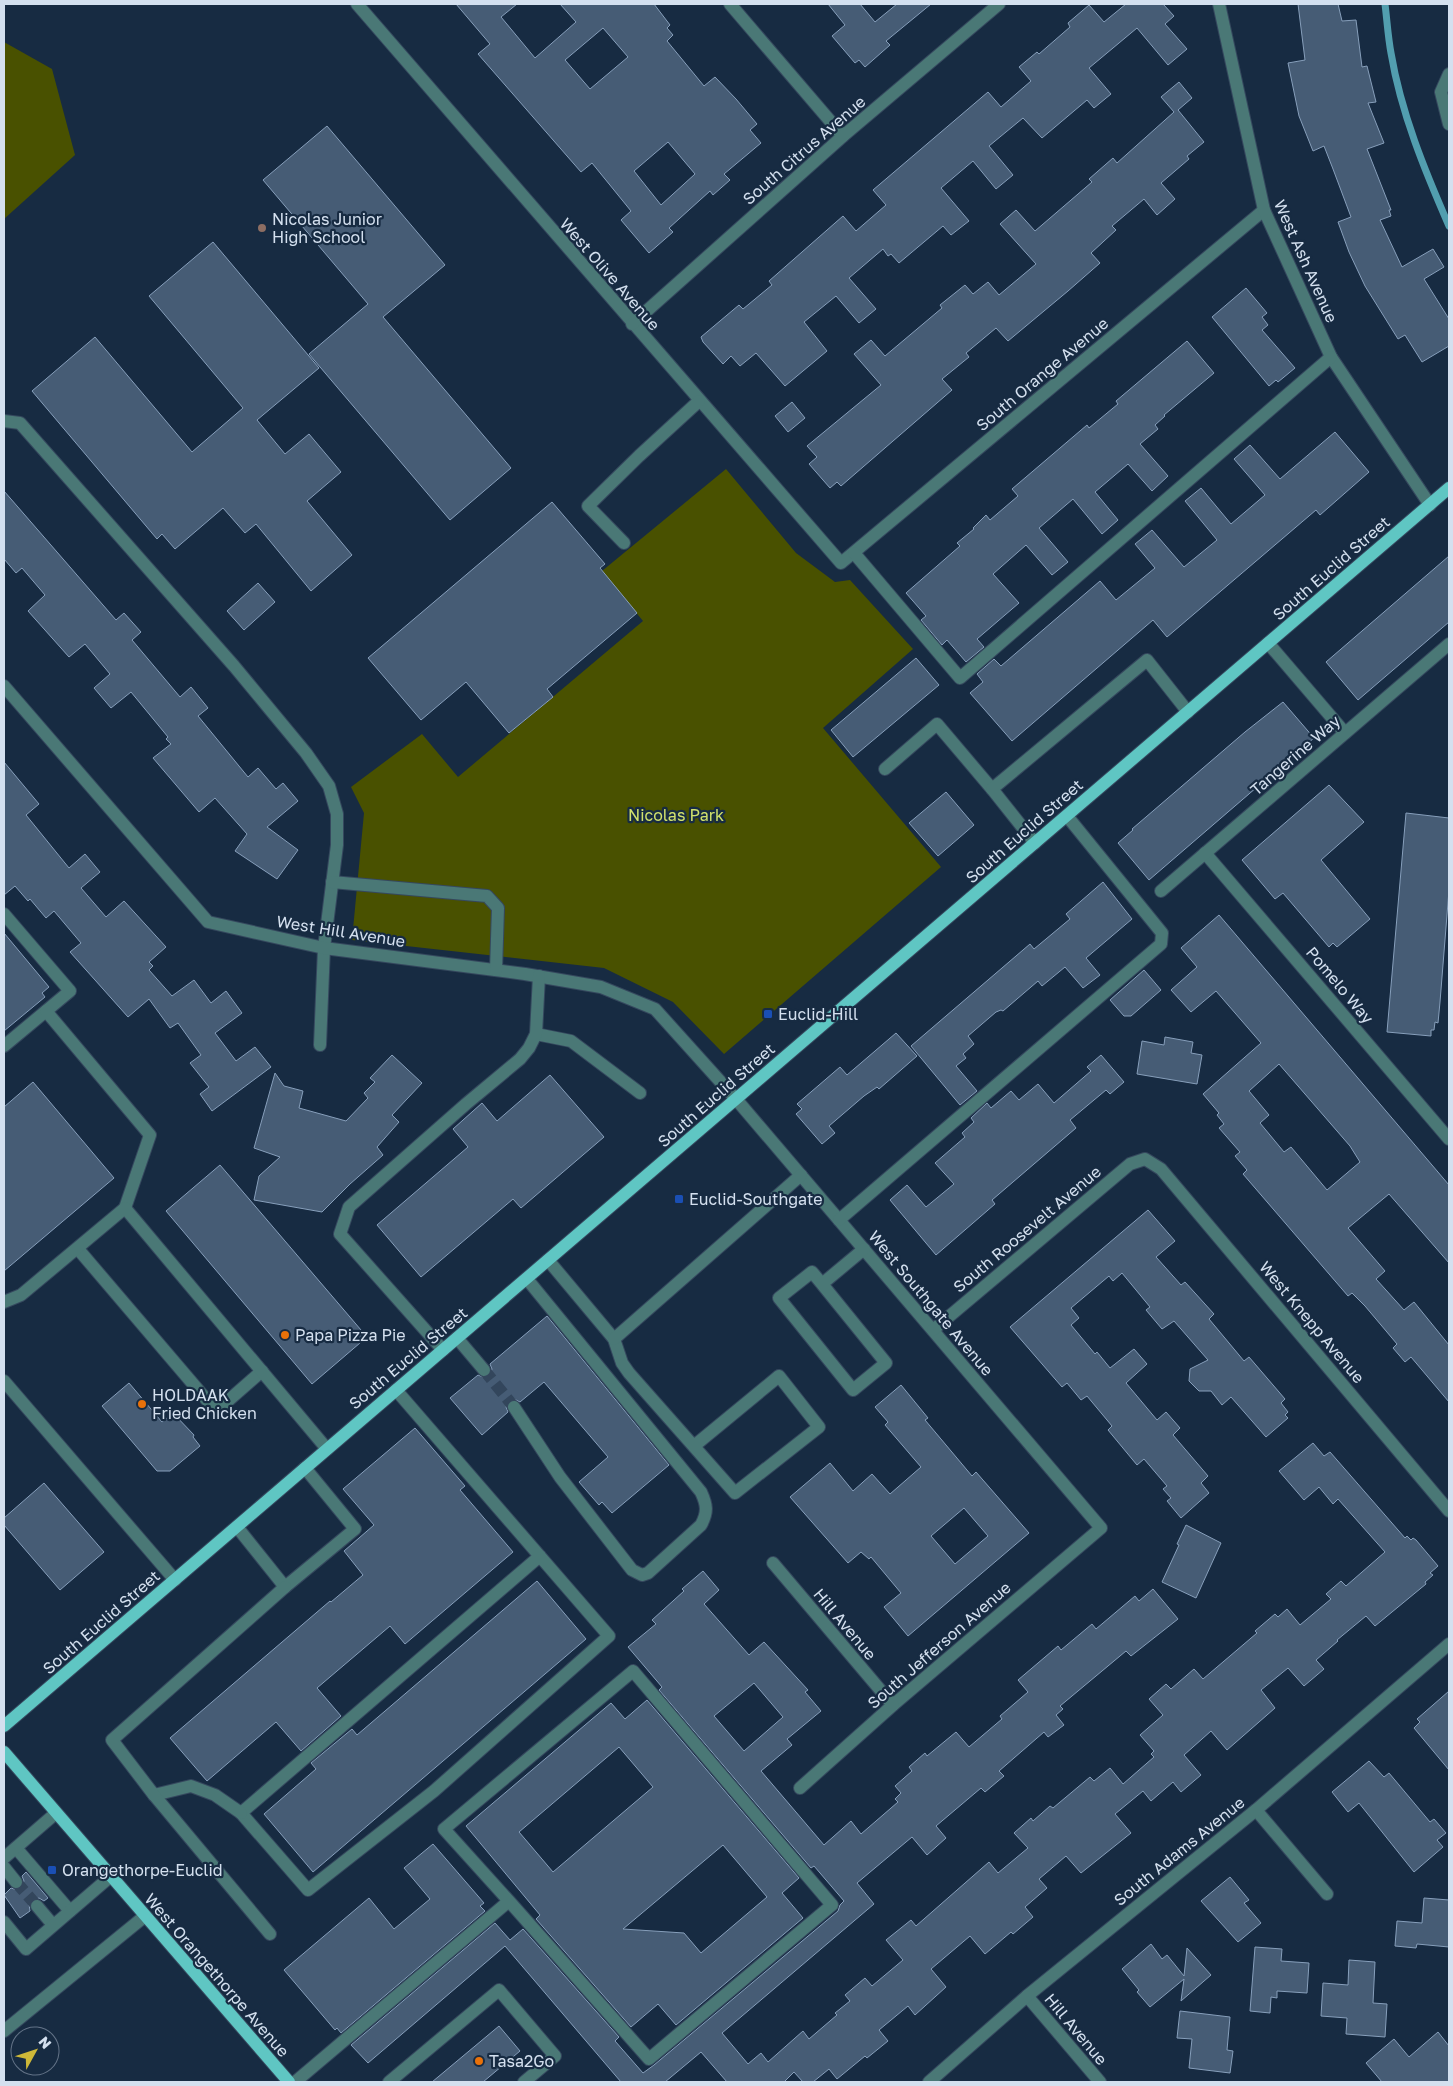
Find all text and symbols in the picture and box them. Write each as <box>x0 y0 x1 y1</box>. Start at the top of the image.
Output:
street label: South Citrus Avenue <box>738 91 870 209</box>
street label: West Ash Avenue <box>1270 196 1342 326</box>
place label: Nicolas Junior High School <box>272 209 382 247</box>
street label: West Olive Avenue <box>556 214 664 334</box>
marker: Nicolas Junior High School <box>256 222 268 234</box>
street label: South Orange Avenue <box>972 313 1112 435</box>
street label: South Euclid Street <box>1268 512 1394 624</box>
street label: Tangerine Way <box>1246 711 1344 799</box>
street label: South Euclid Street <box>961 775 1087 887</box>
park label: Nicolas Park <box>628 805 724 825</box>
street label: West Hill Avenue <box>275 911 407 951</box>
street label: Pomelo Way <box>1302 942 1378 1028</box>
place label: Euclid-Hill <box>778 1004 858 1024</box>
marker: Euclid-Hill <box>762 1008 774 1020</box>
street label: South Euclid Street <box>653 1039 779 1151</box>
street label: South Roosevelt Avenue <box>949 1161 1105 1297</box>
place label: Euclid-Southgate <box>689 1189 823 1209</box>
marker: Euclid-Southgate <box>673 1193 685 1205</box>
street label: West Southgate Avenue <box>864 1226 998 1380</box>
street label: West Knepp Avenue <box>1255 1257 1369 1387</box>
street label: South Euclid Street <box>345 1303 471 1413</box>
place label: Papa Pizza Pie <box>295 1325 406 1345</box>
marker: Papa Pizza Pie <box>279 1329 291 1341</box>
place label: HOLDAAK Fried Chicken <box>152 1385 257 1423</box>
marker: HOLDAAK Fried Chicken <box>136 1398 148 1410</box>
street label: South Euclid Street <box>38 1566 164 1678</box>
street label: South Jefferson Avenue <box>863 1577 1015 1713</box>
street label: Hill Avenue <box>809 1584 881 1664</box>
street label: South Adams Avenue <box>1110 1792 1248 1910</box>
place label: Orangethorpe-Euclid <box>62 1860 223 1880</box>
marker: Orangethorpe-Euclid <box>46 1864 58 1876</box>
street label: West Orangethorpe Avenue <box>140 1889 294 2061</box>
street label: Hill Avenue <box>1040 1989 1112 2069</box>
north arrow <box>10 2026 60 2076</box>
text: N <box>35 2033 55 2052</box>
place label: Tasa2Go <box>489 2051 554 2071</box>
marker: Tasa2Go <box>473 2055 485 2067</box>

